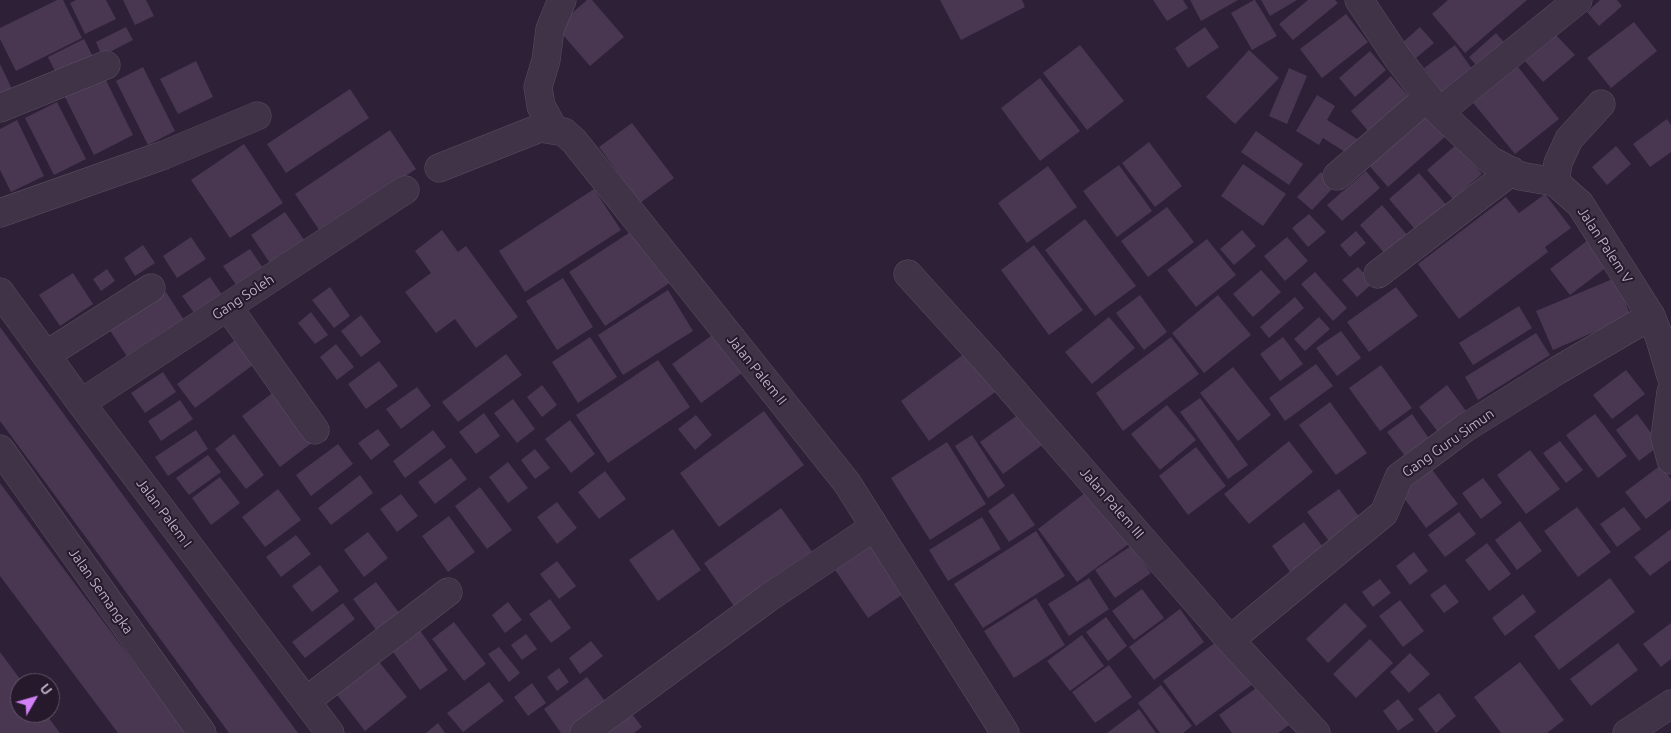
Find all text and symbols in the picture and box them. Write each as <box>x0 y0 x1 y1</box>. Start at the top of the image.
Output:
street label: Jalan Palem V <box>1574 204 1636 286</box>
street label: Gang Soleh <box>209 271 277 323</box>
street label: Jalan Palem II <box>724 332 790 408</box>
street label: Gang Guru Simun <box>1399 405 1497 481</box>
street label: Jalan Palem III <box>1076 464 1148 542</box>
street label: Jalan Palem I <box>133 475 195 551</box>
street label: Jalan Semangka <box>65 545 137 637</box>
north arrow <box>10 673 60 723</box>
text: U <box>37 681 55 698</box>

